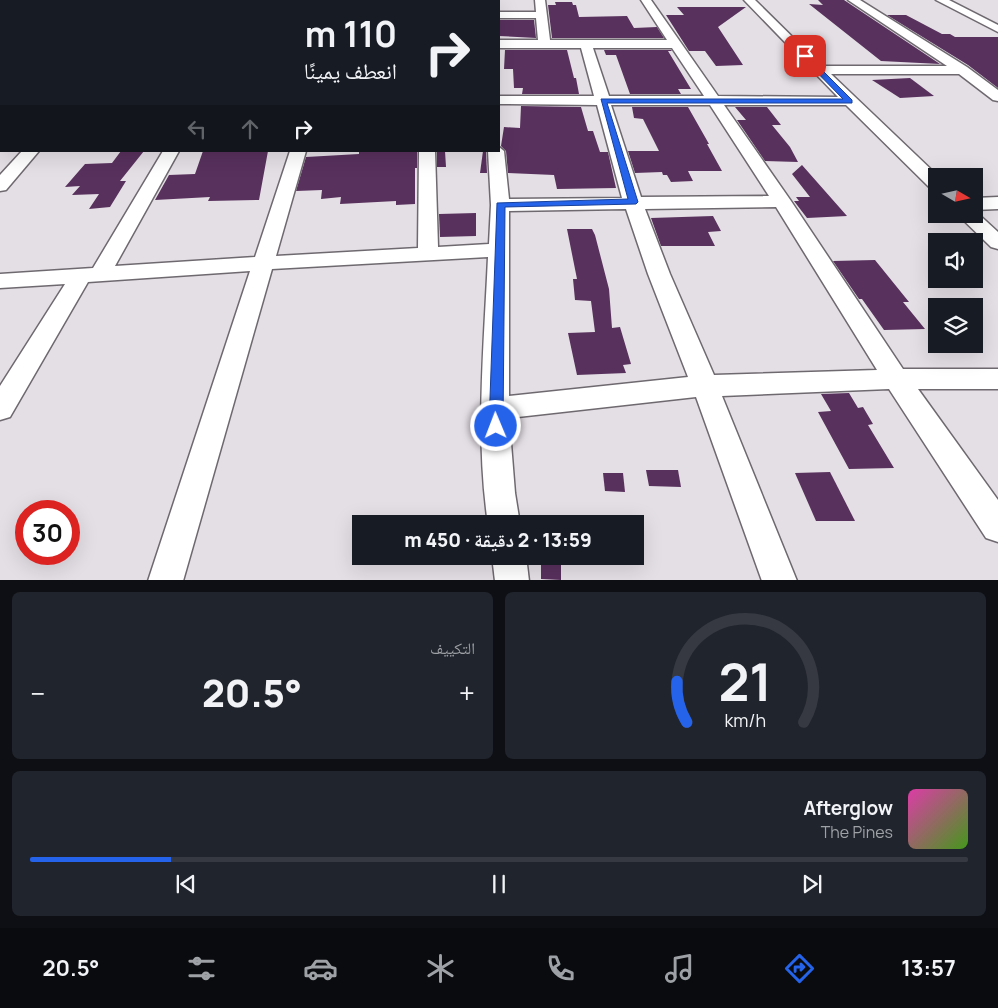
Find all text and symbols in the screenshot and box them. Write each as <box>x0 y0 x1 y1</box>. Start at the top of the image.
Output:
text: 110 m <box>305 10 397 58</box>
icon: right <box>415 20 480 85</box>
pin <box>784 35 826 77</box>
icon: arrive <box>791 42 819 70</box>
text: انعطف يمينًا <box>304 56 397 86</box>
icon: left <box>183 115 211 143</box>
icon: ahead <box>236 115 264 143</box>
icon: right <box>289 115 317 143</box>
north arrow <box>928 168 982 222</box>
map controls <box>928 168 983 353</box>
button: sound <box>928 233 983 288</box>
button: layers <box>928 298 983 353</box>
position arrow <box>469 399 521 451</box>
speed limit sign: 30 <box>15 500 80 565</box>
text: 13:59 · 2 دقيقة · 450 m <box>404 527 592 553</box>
text: التكييف <box>430 637 475 659</box>
text: 21 <box>719 646 772 717</box>
text: 20.5° <box>202 666 302 718</box>
text: − <box>30 674 45 712</box>
text: + <box>459 674 475 712</box>
text: km/h <box>725 708 766 732</box>
text: Afterglow <box>804 795 893 821</box>
text: The Pines <box>821 821 893 843</box>
icon: previous <box>172 870 200 898</box>
icon: pause <box>485 870 513 898</box>
icon: next <box>798 870 826 898</box>
icon: filters <box>184 951 219 986</box>
icon: car <box>303 951 338 986</box>
icon: climate <box>423 951 458 986</box>
icon: phone <box>543 951 578 986</box>
icon: music <box>662 951 697 986</box>
icon: directions <box>782 951 817 986</box>
text: 20.5° <box>42 953 99 983</box>
text: 13:57 <box>901 953 956 983</box>

